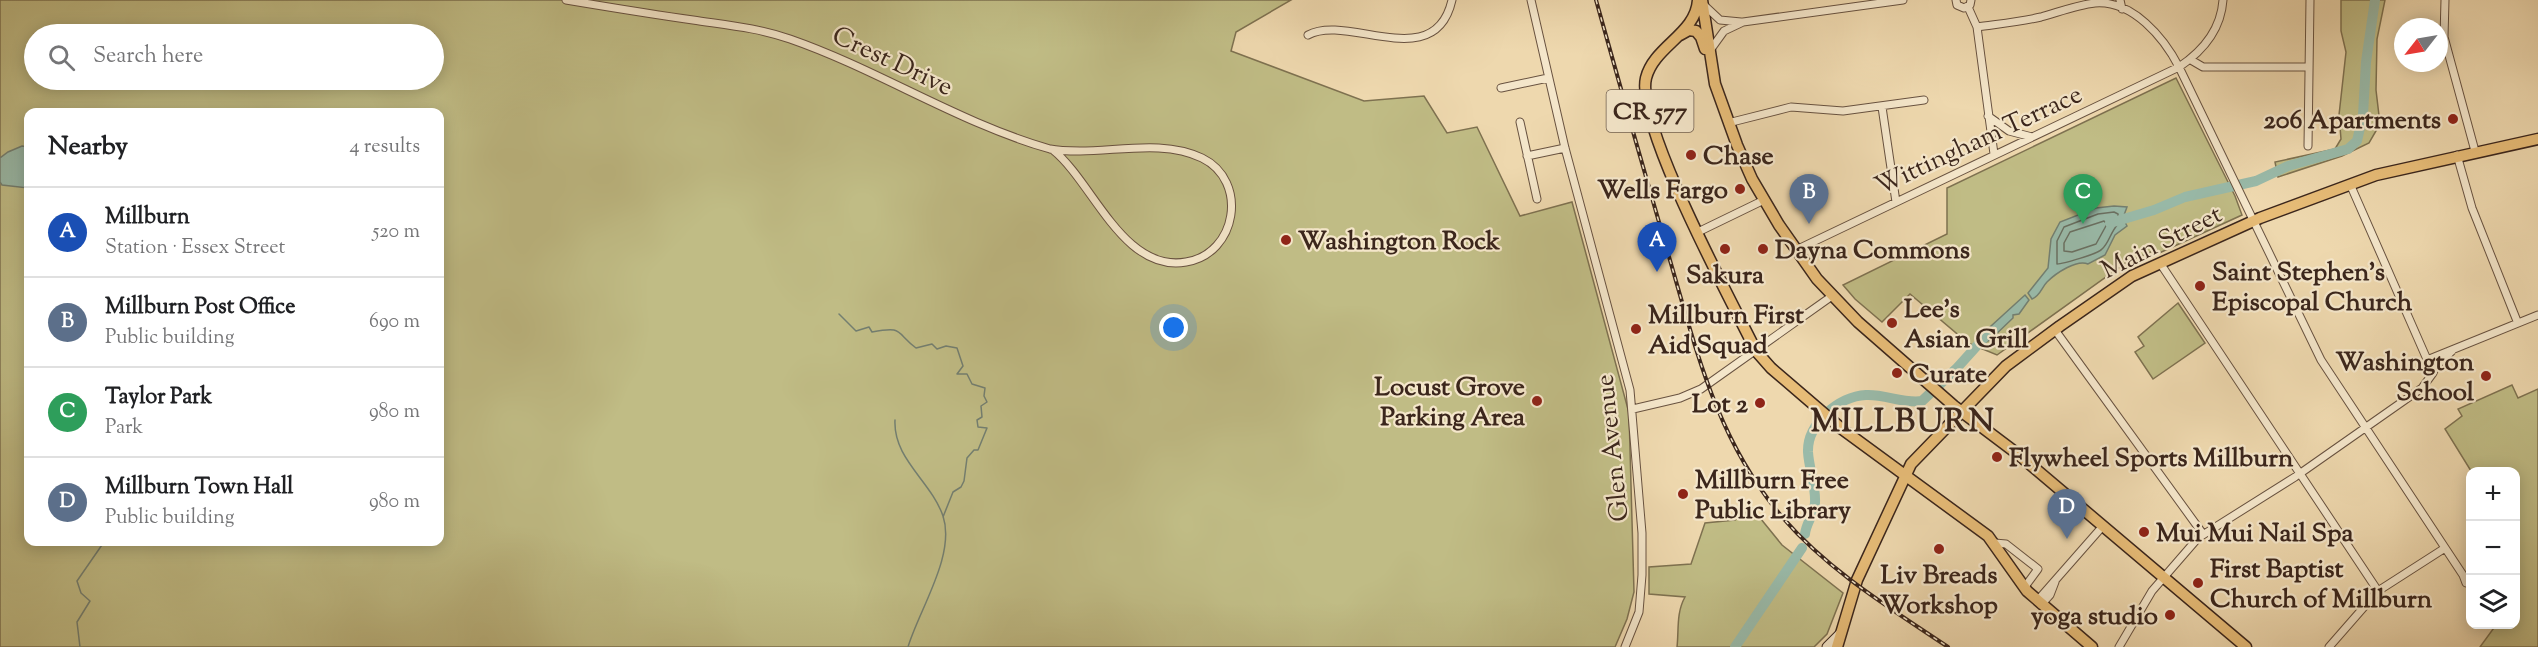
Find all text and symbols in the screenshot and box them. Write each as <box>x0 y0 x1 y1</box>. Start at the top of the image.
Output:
street label: Crest Drive <box>825 18 959 106</box>
north arrow <box>2394 18 2448 72</box>
search box <box>24 24 444 90</box>
icon: search <box>45 41 78 74</box>
text: Search here <box>93 41 203 73</box>
street label: Wittingham Terrace <box>1869 77 2089 206</box>
road number: CR 577 <box>1606 90 1694 132</box>
place label: 206 Apartments <box>2263 103 2441 140</box>
marker: 206 Apartments <box>2446 112 2460 126</box>
text: Nearby <box>48 129 128 166</box>
text: 4 results <box>349 133 420 162</box>
place label: Chase <box>1703 139 1774 176</box>
marker: Chase <box>1684 148 1698 162</box>
place label: Wells Fargo <box>1597 173 1728 210</box>
pin: B <box>1790 174 1828 224</box>
pin: C <box>2064 174 2102 224</box>
marker: Wells Fargo <box>1733 182 1747 196</box>
street label: Main Street <box>2095 197 2229 290</box>
text: Millburn <box>105 202 190 234</box>
text: A <box>59 218 76 247</box>
text: 520 m <box>372 218 420 247</box>
pin: A <box>1638 222 1676 272</box>
place label: Washington Rock <box>1298 224 1501 261</box>
marker: Washington Rock <box>1279 233 1293 247</box>
place label: Dayna Commons <box>1775 233 1970 270</box>
text: Station · Essex Street <box>105 234 285 263</box>
marker: Sakura <box>1718 242 1732 256</box>
marker: Dayna Commons <box>1756 242 1770 256</box>
place label: Saint Stephen's Episcopal Church <box>2212 255 2413 322</box>
place label: Sakura <box>1686 258 1764 295</box>
marker: Saint Stephen's Episcopal Church <box>2193 279 2207 293</box>
text: Millburn Post Office <box>105 292 296 324</box>
place label: Lee's Asian Grill <box>1904 292 2029 359</box>
place label: Millburn First Aid Squad <box>1648 298 1804 365</box>
text: B <box>61 308 74 337</box>
text: 690 m <box>369 308 420 337</box>
your location <box>1159 313 1188 342</box>
marker: Lee's Asian Grill <box>1885 316 1899 330</box>
marker: Millburn First Aid Squad <box>1629 322 1643 336</box>
text: Public building <box>105 324 235 353</box>
place label: Washington School <box>2336 345 2475 412</box>
place label: Curate <box>1909 357 1987 394</box>
marker: Curate <box>1890 366 1904 380</box>
marker: Washington School <box>2479 369 2493 383</box>
place label: Locust Grove Parking Area <box>1374 370 1525 437</box>
street label: Glen Avenue <box>1587 372 1640 523</box>
text: Taylor Park <box>105 382 212 414</box>
place label: Lot 2 <box>1692 387 1749 424</box>
marker: Locust Grove Parking Area <box>1530 394 1544 408</box>
marker: Lot 2 <box>1753 396 1767 410</box>
text: C <box>59 398 76 427</box>
text: 980 m <box>369 398 420 427</box>
district label: MILLBURN <box>1810 400 1996 446</box>
text: Park <box>105 414 143 443</box>
place label: Flywheel Sports Millburn <box>2009 441 2294 478</box>
marker: Flywheel Sports Millburn <box>1990 450 2004 464</box>
place label: Millburn Free Public Library <box>1695 463 1851 530</box>
map controls <box>2466 467 2520 629</box>
button: + <box>2466 467 2520 521</box>
text: Millburn Town Hall <box>105 472 293 504</box>
marker: Millburn Free Public Library <box>1676 487 1690 501</box>
text: D <box>60 488 75 517</box>
text: 980 m <box>369 488 420 517</box>
pin: D <box>2048 490 2086 539</box>
text: Public building <box>105 504 235 533</box>
place label: Mui Mui Nail Spa <box>2156 516 2354 553</box>
button: − <box>2466 521 2520 575</box>
marker: Mui Mui Nail Spa <box>2137 525 2151 539</box>
marker: Liv Breads Workshop <box>1932 542 1946 556</box>
place label: First Baptist Church of Millburn <box>2210 552 2433 619</box>
place label: Liv Breads Workshop <box>1880 558 1998 625</box>
button: layers <box>2466 575 2520 629</box>
marker: First Baptist Church of Millburn <box>2191 576 2205 590</box>
place label: yoga studio <box>2031 599 2158 636</box>
marker: yoga studio <box>2163 608 2177 622</box>

